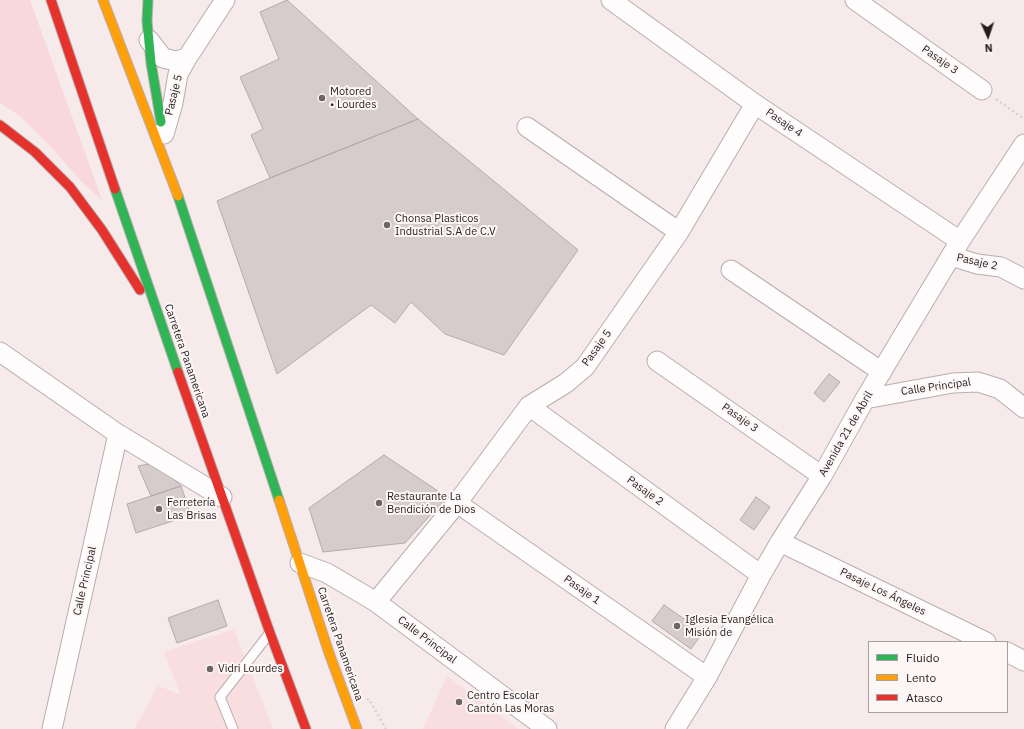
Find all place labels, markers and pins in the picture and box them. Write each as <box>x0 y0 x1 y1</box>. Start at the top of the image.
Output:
place label: Motored • Lourdes <box>330 85 377 111</box>
marker: Motored • Lourdes <box>317 93 327 103</box>
place label: Chonsa Plasticos Industrial S.A de C.V <box>395 212 496 238</box>
marker: Chonsa Plasticos Industrial S.A de C.V <box>382 220 392 230</box>
place label: Restaurante La Bendición de Dios <box>387 490 476 516</box>
place label: Ferretería Las Brisas <box>167 496 217 522</box>
marker: Restaurante La Bendición de Dios <box>374 498 384 508</box>
marker: Ferretería Las Brisas <box>154 504 164 514</box>
place label: Iglesia Evangélica Misión de <box>685 613 774 639</box>
marker: Iglesia Evangélica Misión de <box>672 621 682 631</box>
place label: Vidri Lourdes <box>218 662 283 676</box>
marker: Vidri Lourdes <box>205 664 215 674</box>
place label: Centro Escolar Cantón Las Moras <box>467 689 554 715</box>
marker: Centro Escolar Cantón Las Moras <box>454 697 464 707</box>

